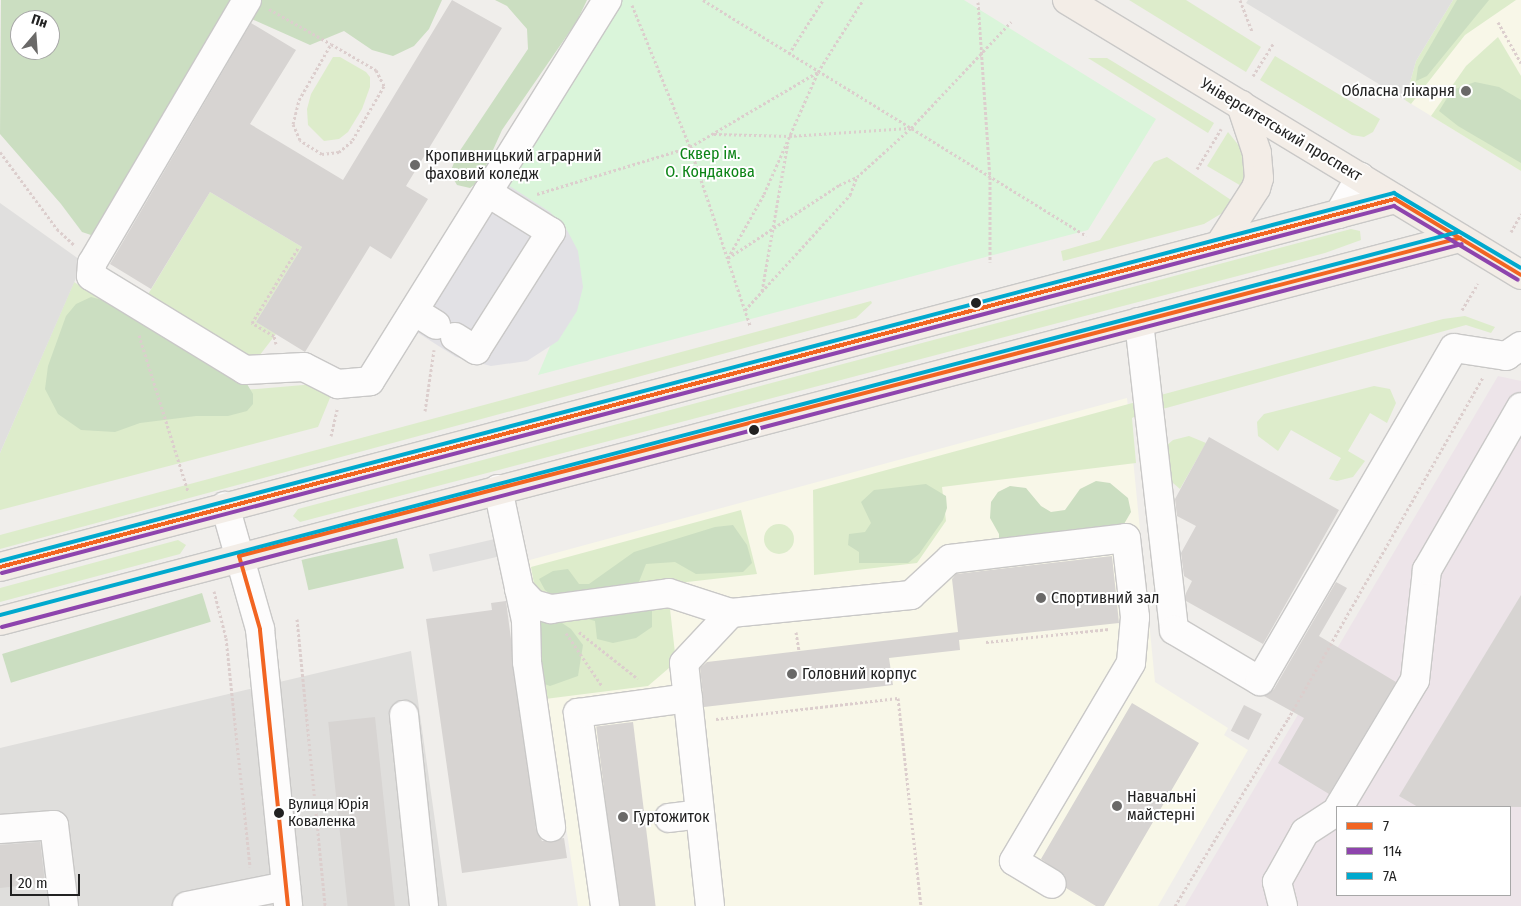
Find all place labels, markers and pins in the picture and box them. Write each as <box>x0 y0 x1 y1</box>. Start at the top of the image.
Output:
place label: Обласна лікарня <box>1341 81 1455 101</box>
marker: Обласна лікарня <box>1459 84 1473 98</box>
place label: Кропивницький аграрний фаховий коледж <box>425 146 601 184</box>
marker: Кропивницький аграрний фаховий коледж <box>409 159 421 171</box>
unlabelled marker <box>971 298 981 308</box>
unlabelled marker <box>749 425 759 435</box>
place label: Спортивний зал <box>1051 588 1160 608</box>
marker: Спортивний зал <box>1035 592 1047 604</box>
place label: Головний корпус <box>802 664 917 684</box>
marker: Головний корпус <box>786 668 798 680</box>
place label: Навчальні майстерні <box>1127 787 1196 825</box>
place label: Вулиця Юрія Коваленка <box>288 795 369 830</box>
marker: Навчальні майстерні <box>1111 800 1123 812</box>
place label: Гуртожиток <box>633 807 710 827</box>
marker: Вулиця Юрія Коваленка <box>274 808 284 818</box>
marker: Гуртожиток <box>617 811 629 823</box>

